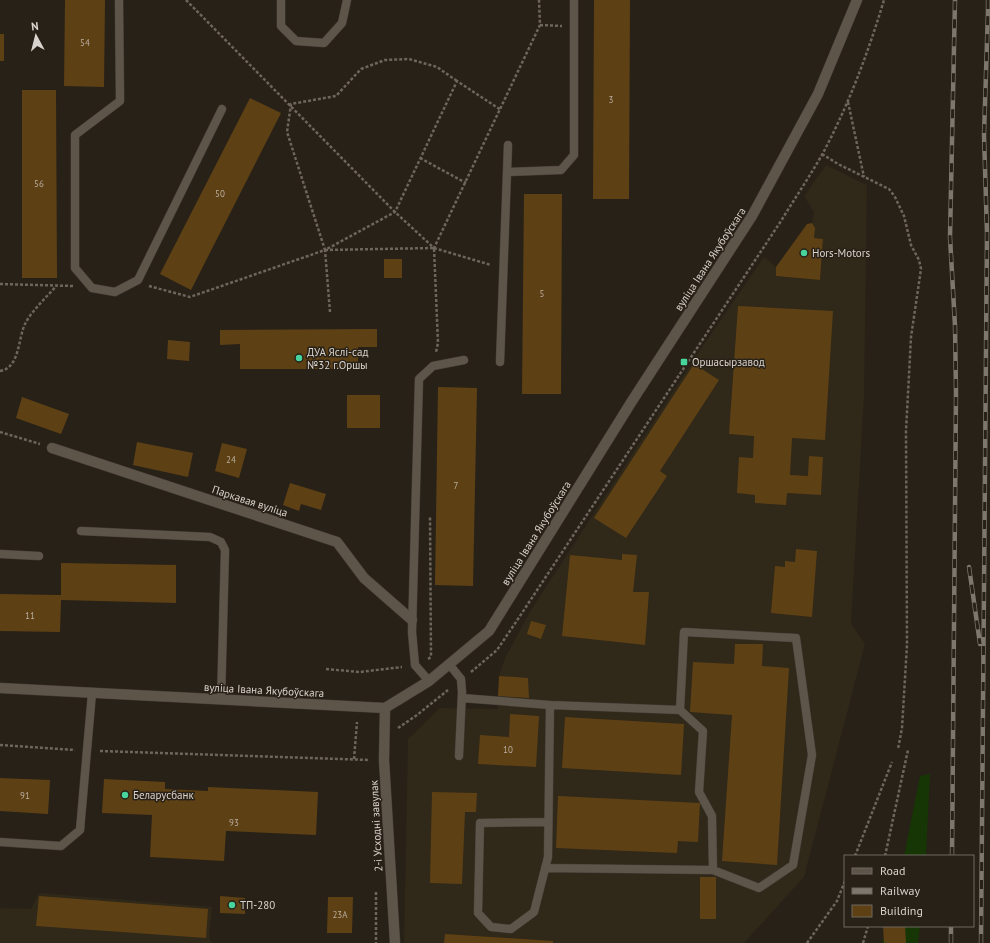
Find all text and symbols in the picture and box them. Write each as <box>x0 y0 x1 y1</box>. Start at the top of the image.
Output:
north arrow <box>16 16 56 56</box>
text: N <box>30 19 39 33</box>
house number: 54 <box>80 37 90 48</box>
house number: 3 <box>609 94 614 105</box>
house number: 56 <box>34 178 44 189</box>
house number: 50 <box>215 188 225 199</box>
street label: вуліца Івана Якубоўскага <box>671 205 749 313</box>
place label: Hors-Motors <box>812 246 870 260</box>
marker: Hors-Motors <box>799 248 809 258</box>
house number: 5 <box>540 288 545 299</box>
place label: ДУА Яслі-сад №32 г.Оршы <box>307 345 368 372</box>
marker: ДУА Яслі-сад №32 г.Оршы <box>294 353 304 363</box>
place label: Оршасырзавод <box>692 355 765 369</box>
marker: Оршасырзавод <box>679 357 689 367</box>
house number: 24 <box>226 454 236 465</box>
street label: вуліца Івана Якубоўскага <box>498 478 574 588</box>
house number: 7 <box>454 480 459 491</box>
street label: Паркавая вуліца <box>210 482 290 520</box>
house number: 11 <box>25 610 35 621</box>
street label: вуліца Івана Якубоўскага <box>204 680 324 700</box>
house number: 10 <box>503 744 513 755</box>
street label: 2-і Усходні завулак <box>367 779 385 872</box>
place label: Беларусбанк <box>133 788 195 802</box>
house number: 91 <box>20 790 30 801</box>
marker: Беларусбанк <box>120 790 130 800</box>
house number: 93 <box>229 817 239 828</box>
legend <box>844 855 974 927</box>
text: Road <box>880 863 905 878</box>
text: Railway <box>880 883 920 898</box>
place label: ТП-280 <box>240 898 275 912</box>
marker: ТП-280 <box>227 900 237 910</box>
text: Building <box>880 903 923 918</box>
house number: 23А <box>332 909 348 920</box>

